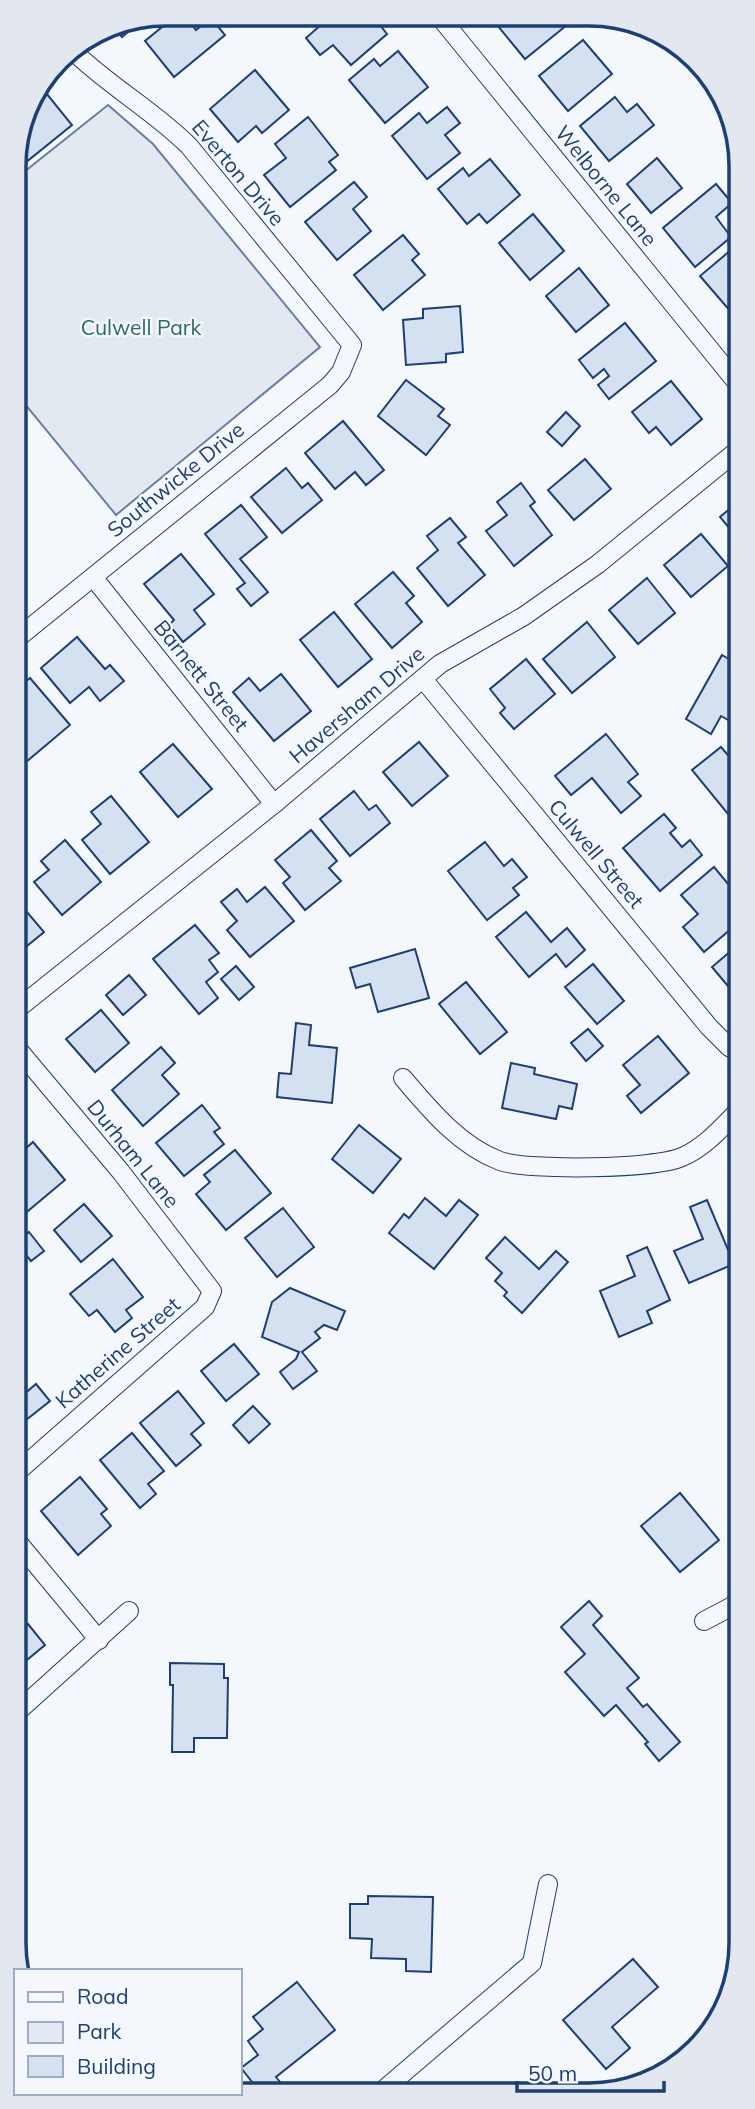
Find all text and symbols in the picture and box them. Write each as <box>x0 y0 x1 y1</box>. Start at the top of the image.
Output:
street label: Everton Drive <box>187 114 291 231</box>
street label: Welborne Lane <box>550 120 663 251</box>
park label: Culwell Park <box>81 314 201 340</box>
street label: Southwicke Drive <box>102 416 249 542</box>
street label: Barnett Street <box>149 614 255 736</box>
street label: Haversham Drive <box>283 640 429 768</box>
street label: Culwell Street <box>544 794 650 913</box>
street label: Durham Lane <box>82 1094 185 1213</box>
street label: Katherine Street <box>50 1291 185 1414</box>
legend <box>14 1969 242 2095</box>
text: Road <box>77 1983 128 2009</box>
text: Park <box>77 2018 121 2044</box>
scale bar <box>517 2050 664 2094</box>
text: Building <box>77 2053 156 2079</box>
text: 50 m <box>528 2060 577 2086</box>

